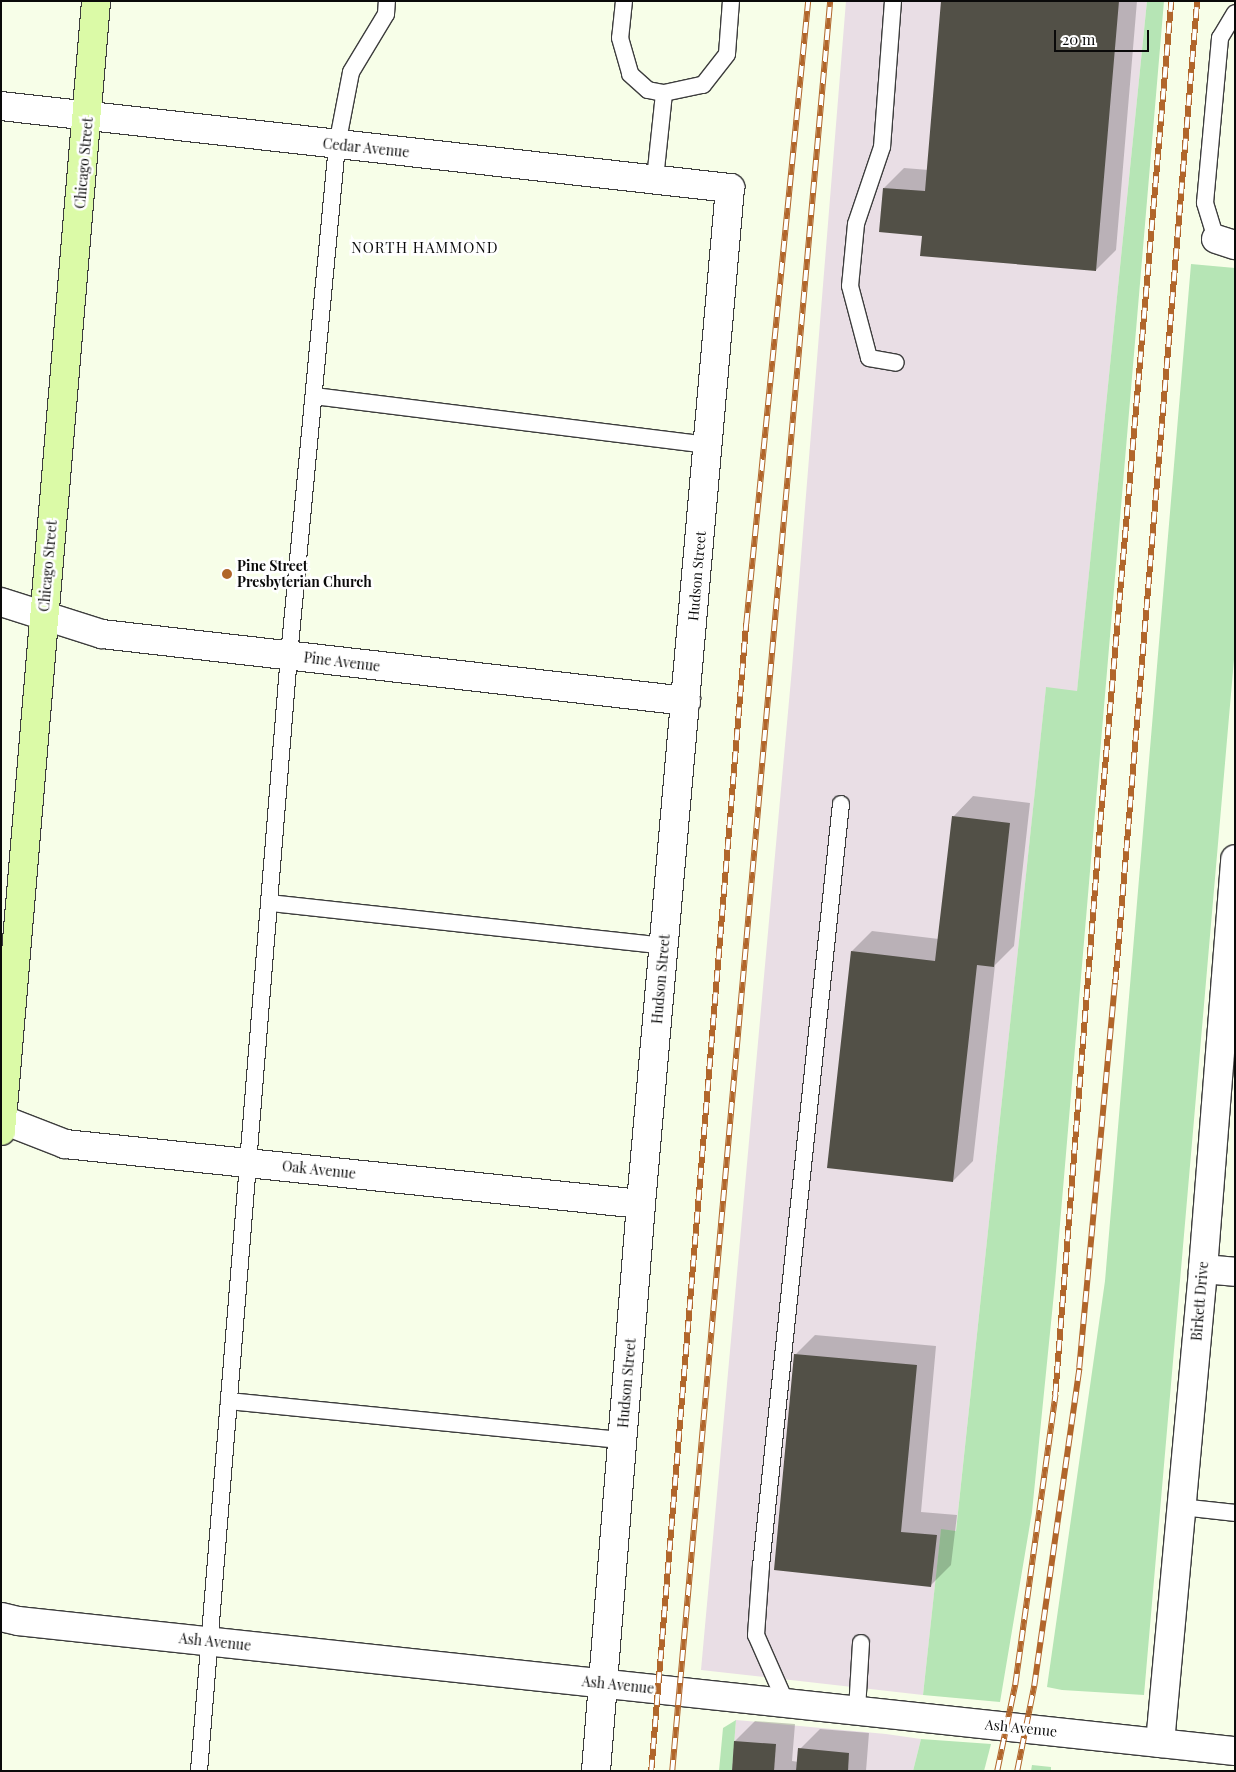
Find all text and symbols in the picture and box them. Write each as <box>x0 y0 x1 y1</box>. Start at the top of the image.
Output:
scale bar <box>1056 20 1151 52</box>
text: 20 m <box>1062 29 1095 49</box>
street label: Chicago Street <box>72 117 96 209</box>
street label: Cedar Avenue <box>321 135 411 161</box>
district label: NORTH HAMMOND <box>350 239 500 257</box>
street label: Chicago Street <box>36 520 60 612</box>
street label: Hudson Street <box>685 530 709 622</box>
place label: Pine Street Presbyterian Church <box>237 558 372 590</box>
marker: Pine Street Presbyterian Church <box>221 568 233 580</box>
street label: Pine Avenue <box>303 649 381 675</box>
street label: Hudson Street <box>649 933 673 1025</box>
street label: Oak Avenue <box>281 1158 357 1182</box>
street label: Birkett Drive <box>1188 1260 1212 1342</box>
street label: Hudson Street <box>615 1337 639 1429</box>
street label: Ash Avenue <box>178 1630 252 1654</box>
street label: Ash Avenue <box>581 1673 655 1697</box>
street label: Ash Avenue <box>984 1716 1058 1740</box>

